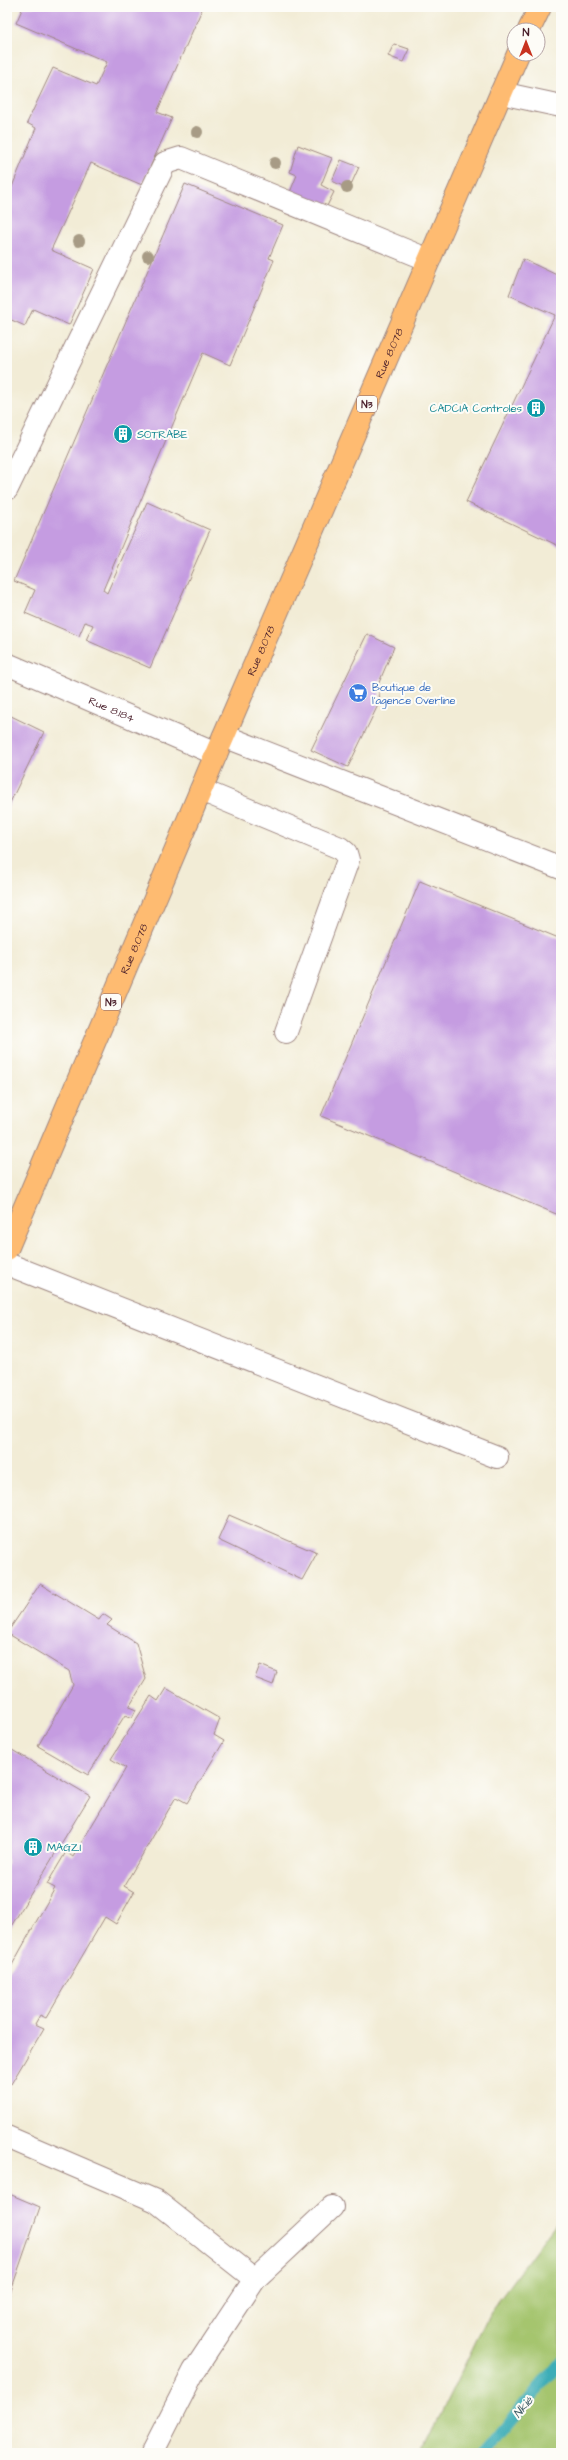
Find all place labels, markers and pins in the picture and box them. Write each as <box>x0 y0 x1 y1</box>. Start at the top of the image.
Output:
building icon: CADCIA Controles <box>525 397 547 419</box>
place label: CADCIA Controles <box>430 401 522 416</box>
building icon: SOTRABE <box>112 423 134 445</box>
place label: SOTRABE <box>137 427 188 442</box>
place label: Boutique de l'agence Overline <box>372 680 456 709</box>
supermarket icon: Boutique de l'agence Overline <box>347 682 369 704</box>
building icon: MAGZI <box>22 1836 44 1858</box>
place label: MAGZI <box>47 1840 81 1855</box>

